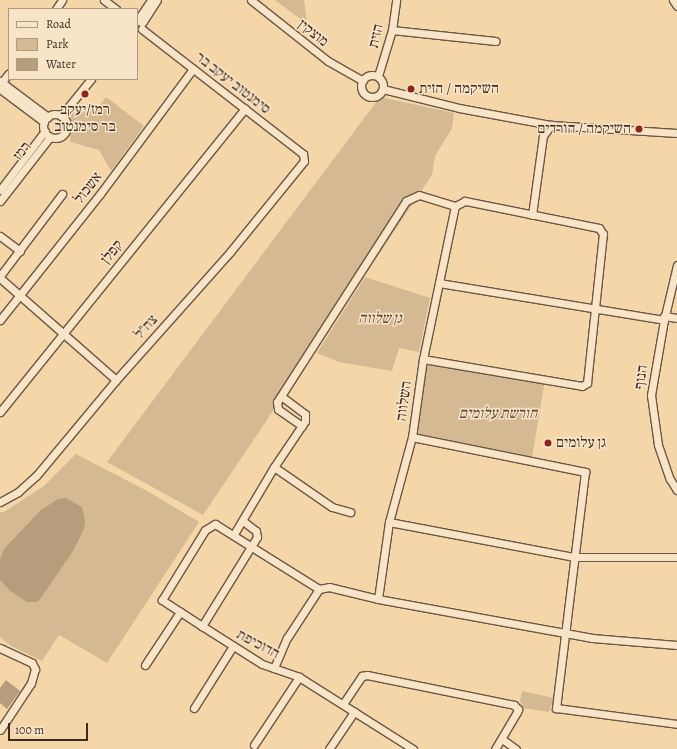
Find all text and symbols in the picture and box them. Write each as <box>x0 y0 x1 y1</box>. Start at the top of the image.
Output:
legend <box>8 8 138 80</box>
street label: מוצקין <box>294 15 332 51</box>
text: Road <box>46 16 71 32</box>
street label: הזית <box>365 22 387 50</box>
text: Park <box>46 36 69 52</box>
street label: סימנטוב יעקב בר <box>192 48 274 118</box>
text: Water <box>46 56 76 72</box>
place label: השיקמה / הזית <box>419 80 499 98</box>
marker: השיקמה / הזית <box>406 84 416 94</box>
marker: רמז/יעקב בר סימנטוב <box>80 89 90 99</box>
place label: רמז/יעקב בר סימנטוב <box>54 100 116 135</box>
place label: השיקמה / הורדים <box>537 120 631 138</box>
marker: השיקמה / הורדים <box>634 124 644 134</box>
street label: רמז <box>9 138 35 164</box>
street label: אשכול <box>70 168 106 208</box>
street label: קפלן <box>97 236 127 268</box>
park label: גן שלווה <box>358 310 402 328</box>
street label: צה"ל <box>130 311 162 343</box>
street label: הנוף <box>630 364 652 390</box>
street label: השלווה <box>392 380 416 422</box>
park label: חורשת עלומים <box>459 405 537 423</box>
place label: גן עלומים <box>556 434 606 452</box>
marker: גן עלומים <box>543 438 553 448</box>
street label: הדוכיפת <box>233 625 283 663</box>
scale bar <box>10 715 90 741</box>
text: 100 m <box>15 722 44 738</box>

